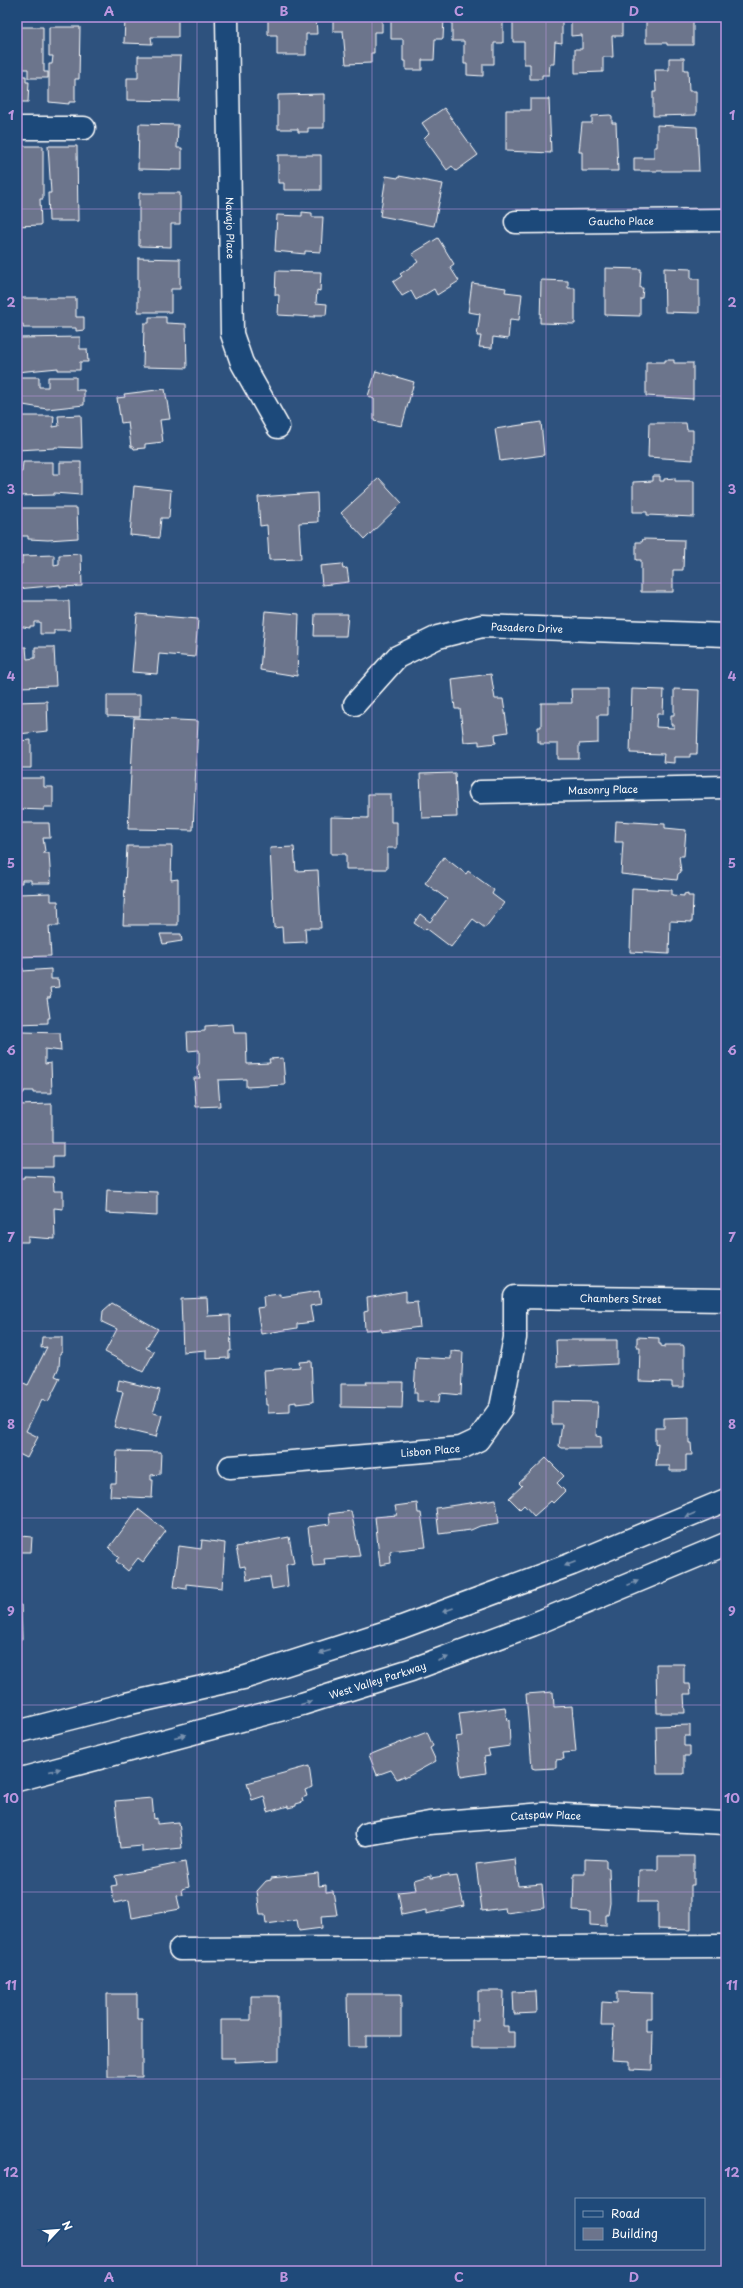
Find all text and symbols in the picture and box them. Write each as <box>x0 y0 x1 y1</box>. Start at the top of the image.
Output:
text: A <box>104 1 114 20</box>
text: B <box>280 1 289 20</box>
text: C <box>454 1 464 20</box>
text: D <box>629 1 639 20</box>
text: 1 <box>8 105 14 124</box>
text: 1 <box>729 105 735 124</box>
street label: Navajo Place <box>223 197 239 259</box>
street label: Gaucho Place <box>588 213 654 228</box>
text: 2 <box>6 292 16 311</box>
text: 2 <box>727 292 737 311</box>
text: 3 <box>7 479 16 498</box>
text: 3 <box>728 479 737 498</box>
street label: Pasadero Drive <box>491 618 563 636</box>
text: 4 <box>7 666 16 685</box>
text: 4 <box>728 666 737 685</box>
street label: Masonry Place <box>568 781 638 797</box>
text: 5 <box>7 853 15 872</box>
text: 5 <box>728 853 736 872</box>
text: 6 <box>6 1040 16 1059</box>
text: 6 <box>727 1040 737 1059</box>
text: 7 <box>7 1227 15 1246</box>
text: 7 <box>728 1227 736 1246</box>
street label: Chambers Street <box>580 1290 662 1306</box>
text: 8 <box>7 1414 15 1433</box>
text: 8 <box>728 1414 736 1433</box>
street label: Lisbon Place <box>400 1440 461 1460</box>
one-way arrow <box>684 1511 696 1518</box>
one-way arrow <box>563 1562 575 1568</box>
one-way arrow <box>628 1580 639 1586</box>
text: 9 <box>7 1601 15 1620</box>
text: 9 <box>728 1601 736 1620</box>
one-way arrow <box>442 1607 454 1613</box>
one-way arrow <box>319 1649 331 1655</box>
one-way arrow <box>437 1655 449 1661</box>
street label: West Valley Parkway <box>327 1657 428 1702</box>
one-way arrow <box>300 1700 312 1706</box>
one-way arrow <box>175 1733 187 1739</box>
one-way arrow <box>48 1766 61 1772</box>
text: 10 <box>3 1788 19 1807</box>
text: 10 <box>724 1788 740 1807</box>
street label: Catspaw Place <box>510 1806 581 1824</box>
text: 11 <box>5 1975 17 1994</box>
text: 11 <box>726 1975 738 1994</box>
text: 12 <box>3 2162 19 2181</box>
text: 12 <box>724 2162 740 2181</box>
legend <box>575 2198 705 2250</box>
text: Road <box>611 2204 640 2222</box>
north arrow <box>38 2210 78 2250</box>
text: N <box>58 2218 77 2233</box>
text: Building <box>611 2224 658 2242</box>
text: A <box>104 2267 114 2286</box>
text: B <box>280 2267 289 2286</box>
text: C <box>454 2267 464 2286</box>
text: D <box>629 2267 639 2286</box>

